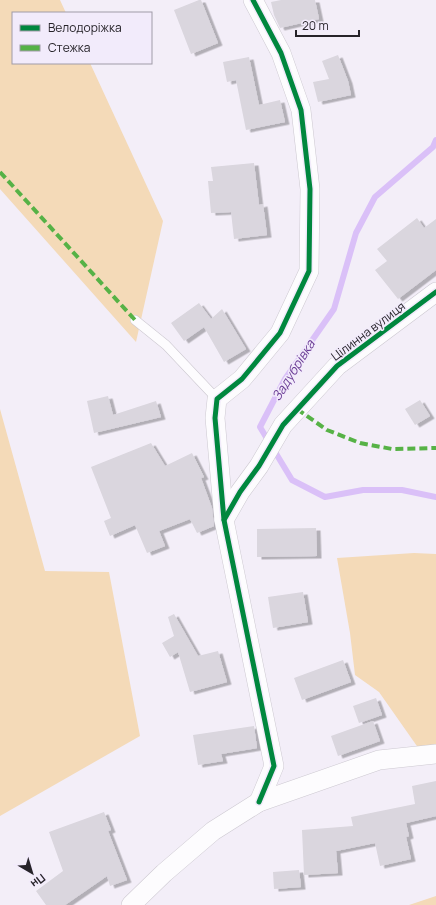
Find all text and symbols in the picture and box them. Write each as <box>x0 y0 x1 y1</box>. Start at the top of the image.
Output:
legend <box>12 12 152 64</box>
scale bar <box>296 12 359 38</box>
text: 20 m <box>302 17 329 34</box>
text: Велодоріжка <box>48 19 122 36</box>
text: Стежка <box>48 39 90 56</box>
street label: Цілинна вулиця <box>327 298 409 364</box>
water label: Задубрівка <box>267 336 319 404</box>
north arrow <box>12 853 52 893</box>
text: Пн <box>28 871 49 892</box>

